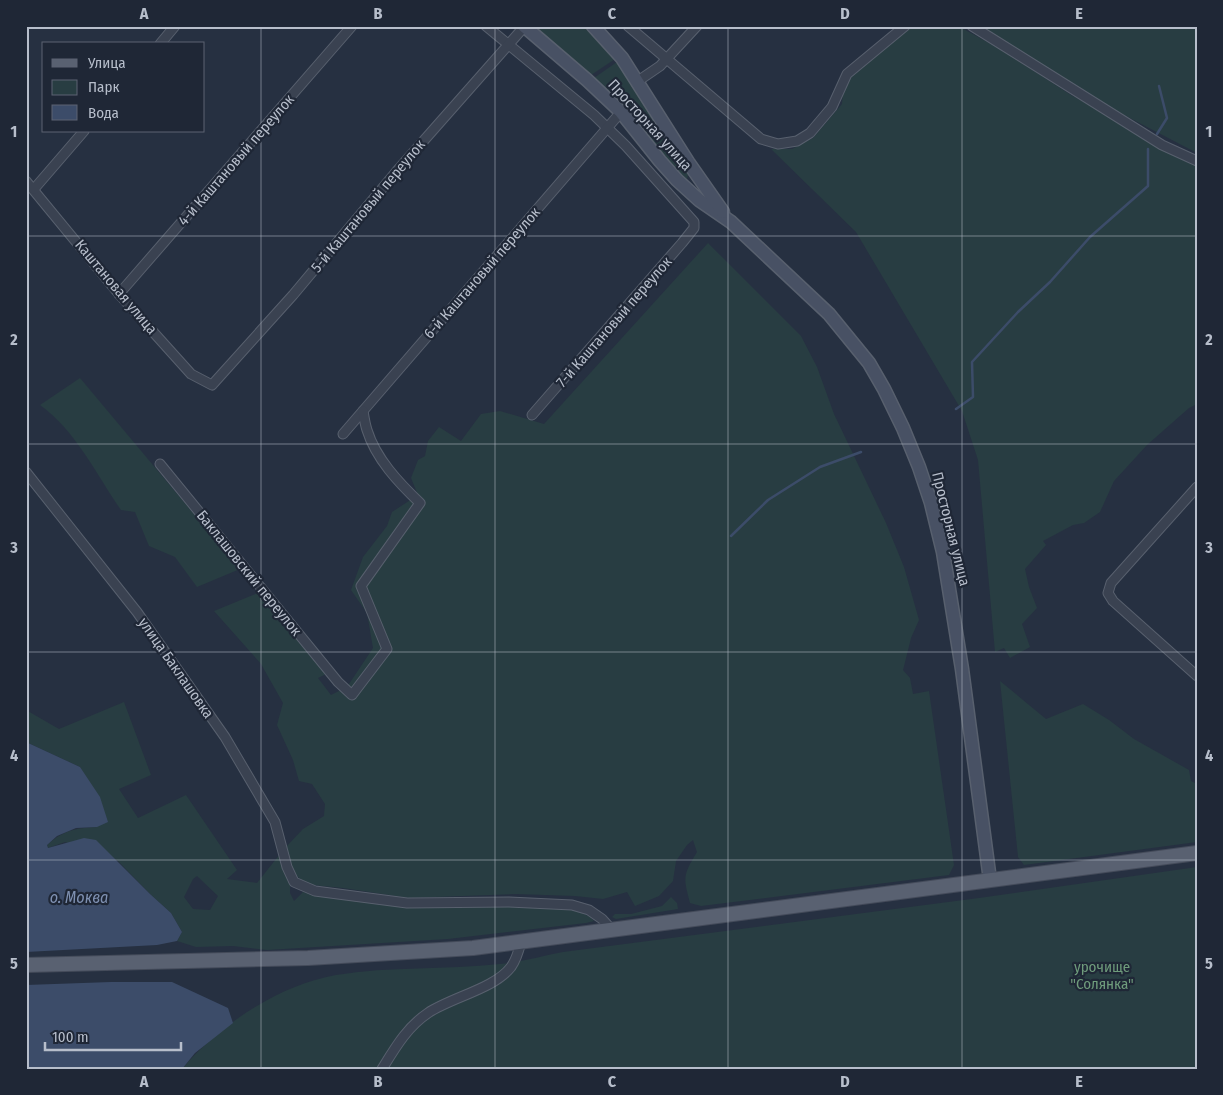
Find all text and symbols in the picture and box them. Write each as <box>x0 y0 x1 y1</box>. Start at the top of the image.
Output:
text: A <box>139 4 149 23</box>
text: B <box>374 4 383 23</box>
text: C <box>608 4 617 23</box>
text: D <box>840 4 850 23</box>
text: E <box>1075 4 1083 23</box>
legend <box>42 42 205 132</box>
text: Улица <box>87 54 126 72</box>
street label: Просторная улица <box>604 76 696 174</box>
text: Парк <box>88 78 119 96</box>
street label: 4-й Каштановый переулок <box>174 91 298 229</box>
text: Вода <box>88 104 119 122</box>
text: 1 <box>11 122 17 141</box>
text: 1 <box>1206 122 1212 141</box>
street label: 5-й Каштановый переулок <box>307 136 429 276</box>
street label: 6-й Каштановый переулок <box>420 204 544 342</box>
street label: Каштановая улица <box>71 236 161 338</box>
street label: 7-й Каштановый переулок <box>552 253 676 391</box>
text: 2 <box>9 330 18 349</box>
text: 2 <box>1204 330 1213 349</box>
street label: Просторная улица <box>928 470 974 588</box>
street label: Баклашовский переулок <box>193 507 305 639</box>
text: 3 <box>9 538 18 557</box>
text: 3 <box>1204 538 1213 557</box>
street label: улица Баклашовка <box>135 614 217 722</box>
text: 4 <box>10 746 18 765</box>
text: 4 <box>1205 746 1213 765</box>
water label: о. Моква <box>50 888 108 907</box>
text: 5 <box>10 954 18 973</box>
text: 5 <box>1205 954 1213 973</box>
park label: урочище "Солянка" <box>1070 958 1134 993</box>
scale bar <box>45 1020 181 1052</box>
text: 100 m <box>52 1028 89 1046</box>
text: A <box>139 1072 149 1091</box>
text: B <box>374 1072 383 1091</box>
text: C <box>608 1072 617 1091</box>
text: D <box>840 1072 850 1091</box>
text: E <box>1075 1072 1083 1091</box>

